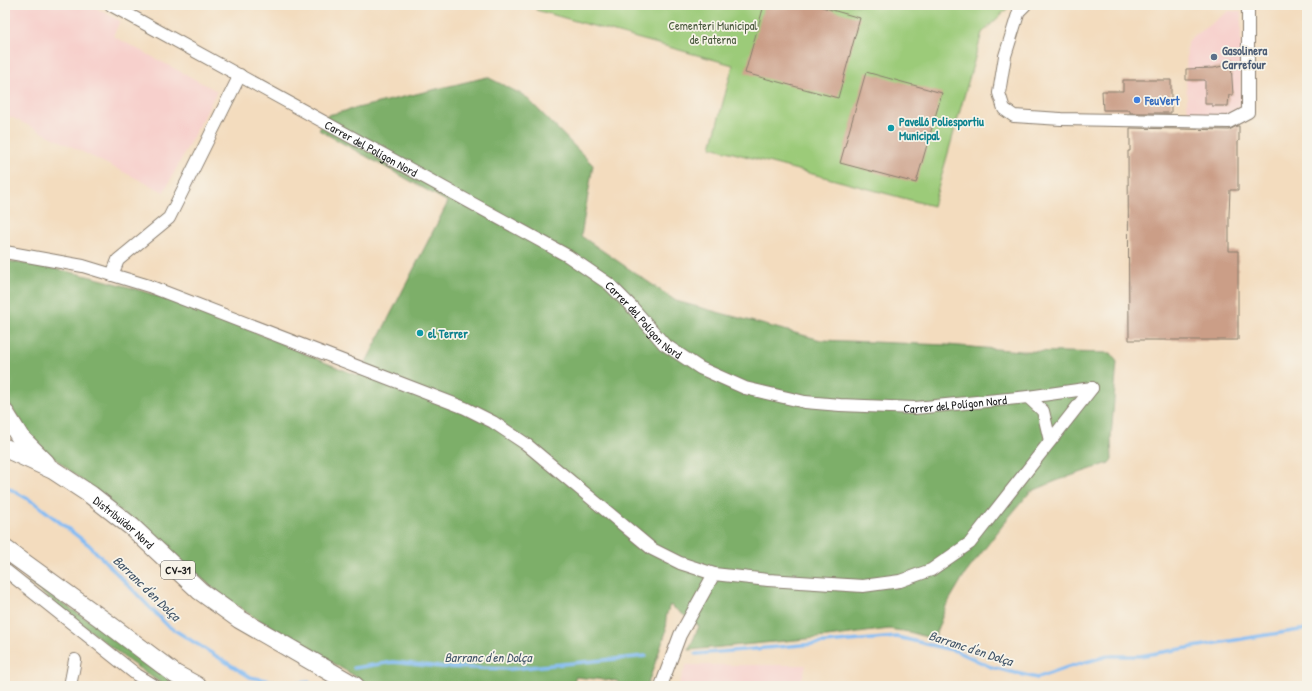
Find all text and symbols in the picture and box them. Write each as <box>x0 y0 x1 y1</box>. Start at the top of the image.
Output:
park label: Cementeri Municipal de Paterna <box>668 17 758 48</box>
place label: Gasolinera Carrefour <box>1222 42 1268 73</box>
marker: Gasolinera Carrefour <box>1209 52 1219 62</box>
place label: FeuVert <box>1144 92 1180 109</box>
marker: FeuVert <box>1132 95 1142 105</box>
place label: Pavelló Poliesportiu Municipal <box>899 113 984 145</box>
street label: Carrer del Polígon Nord <box>322 116 421 181</box>
marker: Pavelló Poliesportiu Municipal <box>886 123 896 133</box>
street label: Carrer del Polígon Nord <box>602 277 686 363</box>
place label: el Terrer <box>427 325 468 342</box>
marker: el Terrer <box>415 328 425 338</box>
street label: Carrer del Polígon Nord <box>903 391 1008 416</box>
street label: Distribuïdor Nord <box>90 492 158 553</box>
water label: Barranc d'en Dolça <box>109 551 186 626</box>
road number: CV-31 <box>161 561 195 579</box>
water label: Barranc d'en Dolça <box>927 626 1017 671</box>
water label: Barranc d'en Dolça <box>445 648 533 666</box>

